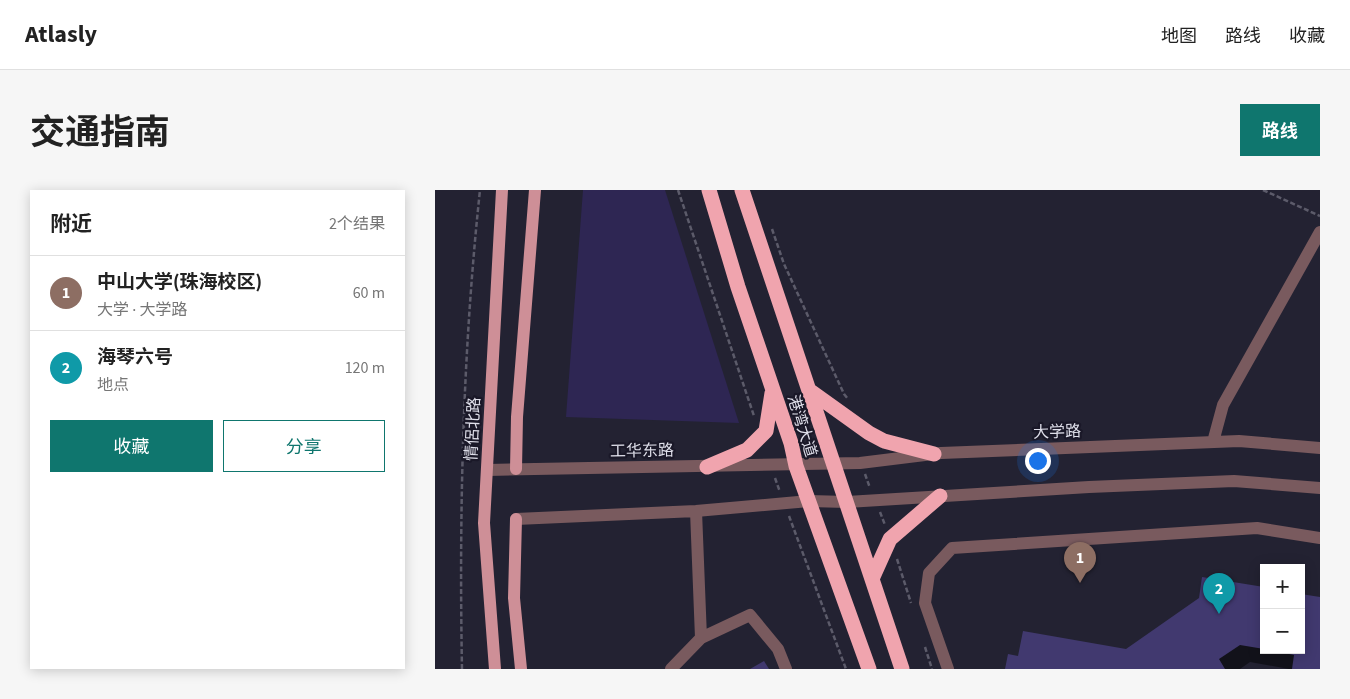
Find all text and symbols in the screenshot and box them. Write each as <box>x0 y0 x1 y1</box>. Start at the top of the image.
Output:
text: Atlasly <box>25 17 97 52</box>
text: 地图 <box>1161 24 1197 49</box>
text: 路线 <box>1225 24 1261 49</box>
text: 收藏 <box>1289 24 1325 49</box>
button: 路线 <box>1240 104 1320 156</box>
text: 交通指南 <box>30 108 170 158</box>
text: 附近 <box>50 209 92 239</box>
text: 2个结果 <box>329 213 385 235</box>
text: 中山大学(珠海校区) <box>97 269 262 296</box>
text: 1 <box>62 282 70 304</box>
text: 60 m <box>353 282 385 304</box>
text: 大学 · 大学路 <box>97 299 187 321</box>
text: 海琴六号 <box>97 344 173 371</box>
text: 2 <box>62 357 70 379</box>
text: 120 m <box>345 357 385 379</box>
text: 地点 <box>97 374 129 396</box>
street label: 港湾大道 <box>782 392 822 460</box>
street label: 情侶北路 <box>460 396 486 462</box>
button: 收藏 <box>50 420 213 472</box>
button: 分享 <box>223 420 385 472</box>
street label: 大学路 <box>1033 420 1081 444</box>
street label: 工华东路 <box>610 439 674 463</box>
your location <box>1025 448 1051 474</box>
pin: 1 <box>1064 542 1096 583</box>
map controls <box>1260 564 1305 654</box>
button: + <box>1260 564 1305 609</box>
pin: 2 <box>1203 573 1235 614</box>
button: − <box>1260 609 1305 654</box>

